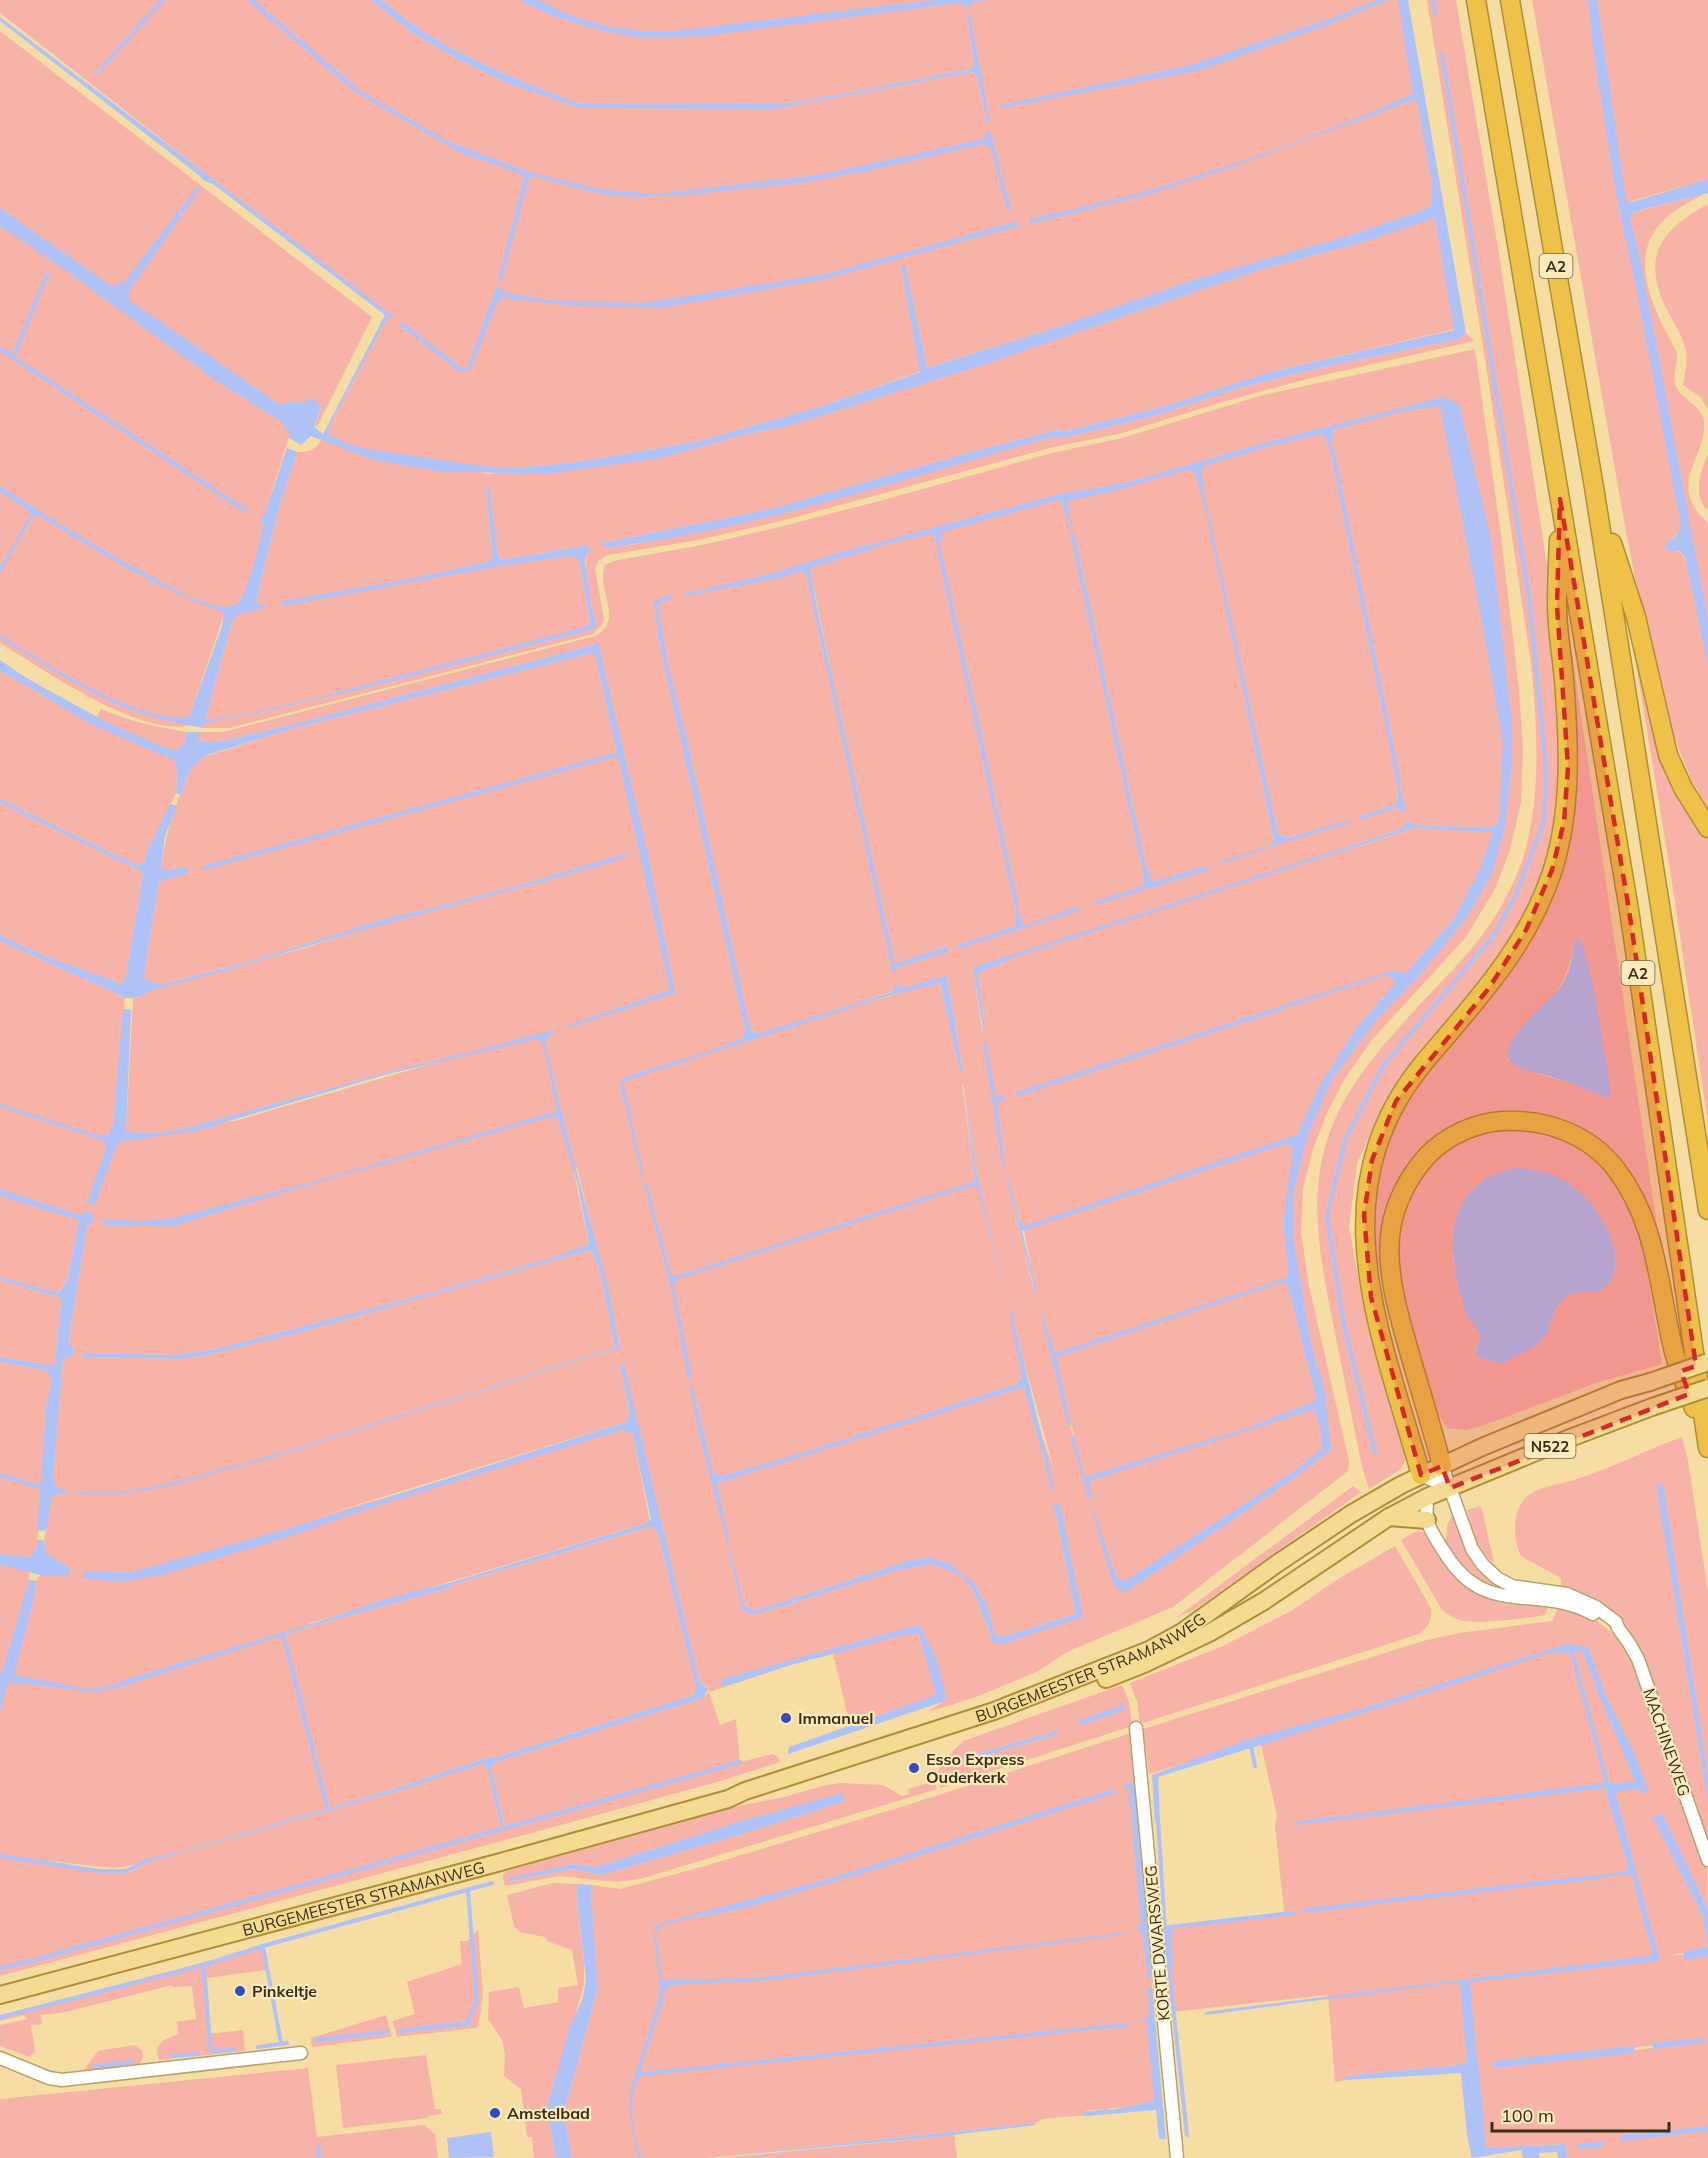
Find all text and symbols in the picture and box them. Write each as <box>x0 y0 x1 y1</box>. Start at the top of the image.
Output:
road number: A2 <box>1540 254 1572 278</box>
road number: A2 <box>1622 961 1654 985</box>
road number: N522 <box>1524 1434 1576 1458</box>
street label: BURGEMEESTER STRAMANWEG <box>973 1608 1209 1726</box>
street label: MACHINEWEG <box>1639 1685 1695 1799</box>
place label: Immanuel <box>798 1708 873 1728</box>
marker: Immanuel <box>779 1711 793 1725</box>
place label: Esso Express Ouderkerk <box>926 1749 1025 1787</box>
marker: Esso Express Ouderkerk <box>907 1761 921 1775</box>
street label: BURGEMEESTER STRAMANWEG <box>240 1857 487 1940</box>
street label: KORTE DWARSWEG <box>1140 1864 1174 2022</box>
place label: Pinkeltje <box>252 1981 317 2001</box>
marker: Pinkeltje <box>233 1984 247 1998</box>
scale bar <box>1492 2095 1669 2133</box>
place label: Amstelbad <box>507 2103 590 2123</box>
text: 100 m <box>1501 2104 1554 2127</box>
marker: Amstelbad <box>488 2106 502 2120</box>

